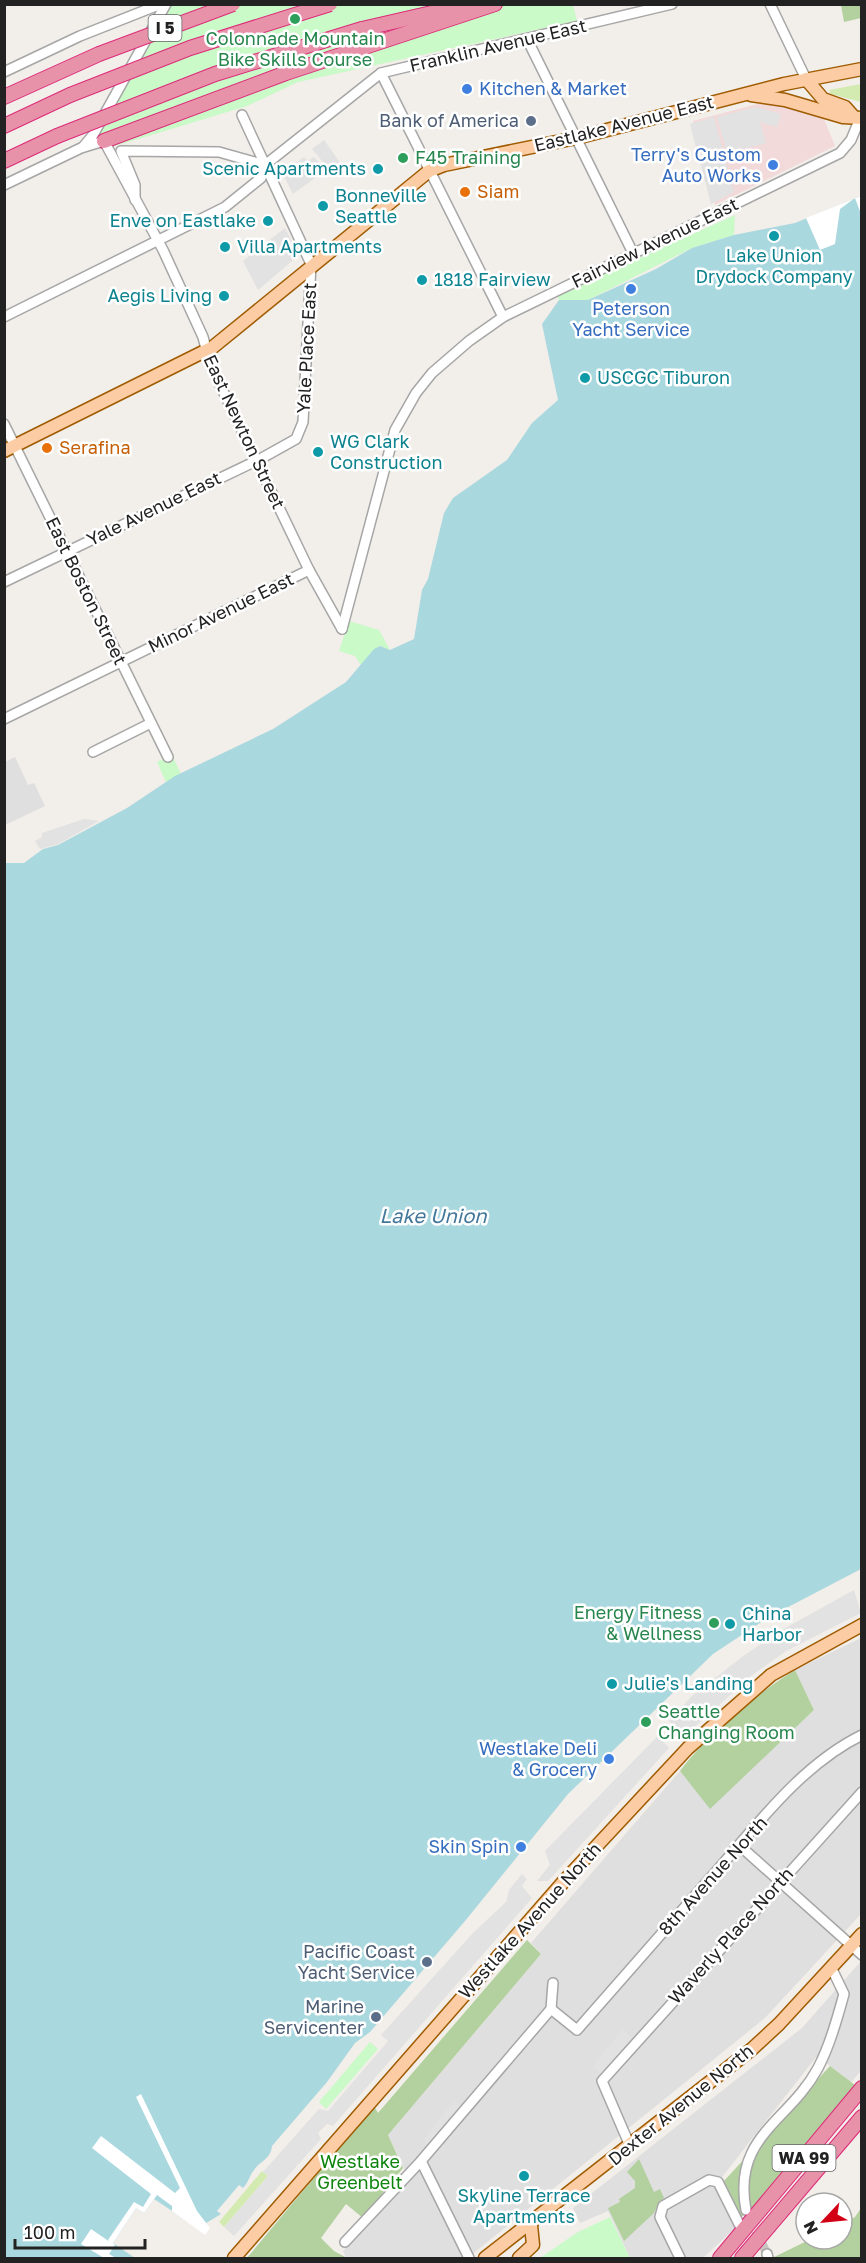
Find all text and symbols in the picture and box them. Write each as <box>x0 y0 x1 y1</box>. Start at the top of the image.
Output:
marker: Colonnade Mountain Bike Skills Course <box>288 12 302 26</box>
street label: Franklin Avenue East <box>407 14 588 76</box>
road number: I 5 <box>148 15 182 41</box>
place label: Colonnade Mountain Bike Skills Course <box>205 27 385 70</box>
place label: Kitchen & Market <box>479 77 627 99</box>
marker: Kitchen & Market <box>460 82 474 96</box>
street label: Eastlake Avenue East <box>532 90 716 156</box>
place label: Bank of America <box>379 109 519 131</box>
marker: Bank of America <box>524 114 538 128</box>
place label: Terry's Custom Auto Works <box>631 143 761 186</box>
place label: F45 Training <box>415 146 521 168</box>
marker: F45 Training <box>396 151 410 165</box>
place label: Scenic Apartments <box>202 157 366 179</box>
marker: Terry's Custom Auto Works <box>766 158 780 172</box>
marker: Scenic Apartments <box>371 162 385 176</box>
place label: Siam <box>477 180 519 202</box>
place label: Bonneville Seattle <box>335 184 427 227</box>
marker: Siam <box>458 185 472 199</box>
street label: Fairview Avenue East <box>568 192 742 292</box>
marker: Bonneville Seattle <box>316 199 330 213</box>
place label: Enve on Eastlake <box>109 209 256 231</box>
marker: Enve on Eastlake <box>261 214 275 228</box>
marker: Lake Union Drydock Company <box>767 229 781 243</box>
place label: Villa Apartments <box>237 235 382 257</box>
marker: Villa Apartments <box>218 240 232 254</box>
place label: Lake Union Drydock Company <box>695 244 853 287</box>
place label: 1818 Fairview <box>434 268 551 290</box>
marker: 1818 Fairview <box>415 273 429 287</box>
street label: Yale Place East <box>292 282 320 414</box>
marker: Peterson Yacht Service <box>624 282 638 296</box>
place label: Aegis Living <box>108 284 212 306</box>
marker: Aegis Living <box>217 289 231 303</box>
place label: Peterson Yacht Service <box>572 297 690 340</box>
street label: East Newton Street <box>199 351 290 512</box>
place label: USCGC Tiburon <box>597 366 730 388</box>
marker: USCGC Tiburon <box>578 371 592 385</box>
place label: WG Clark Construction <box>330 430 442 473</box>
place label: Serafina <box>59 436 131 458</box>
marker: Serafina <box>40 441 54 455</box>
marker: WG Clark Construction <box>311 445 325 459</box>
street label: Yale Avenue East <box>83 466 224 550</box>
street label: East Boston Street <box>42 513 132 668</box>
street label: Minor Avenue East <box>144 567 297 657</box>
water label: Lake Union <box>380 1203 487 1227</box>
place label: Energy Fitness & Wellness <box>574 1601 702 1644</box>
place label: China Harbor <box>742 1602 802 1645</box>
marker: Energy Fitness & Wellness <box>707 1616 721 1630</box>
marker: China Harbor <box>723 1617 737 1631</box>
place label: Julie's Landing <box>624 1672 753 1694</box>
marker: Julie's Landing <box>605 1677 619 1691</box>
place label: Seattle Changing Room <box>658 1700 795 1743</box>
marker: Seattle Changing Room <box>639 1715 653 1729</box>
place label: Westlake Deli & Grocery <box>479 1737 597 1780</box>
marker: Westlake Deli & Grocery <box>602 1752 616 1766</box>
street label: 8th Avenue North <box>653 1812 771 1939</box>
place label: Skin Spin <box>428 1835 509 1857</box>
street label: Westlake Avenue North <box>453 1838 605 2003</box>
marker: Skin Spin <box>514 1840 528 1854</box>
street label: Waverly Place North <box>663 1863 797 2008</box>
place label: Pacific Coast Yacht Service <box>298 1940 415 1983</box>
marker: Pacific Coast Yacht Service <box>420 1955 434 1969</box>
place label: Marine Servicenter <box>264 1995 364 2038</box>
marker: Marine Servicenter <box>369 2010 383 2024</box>
street label: Dexter Avenue North <box>603 2039 757 2169</box>
road number: WA 99 <box>772 2145 836 2171</box>
park label: Westlake Greenbelt <box>317 2150 403 2193</box>
marker: Skyline Terrace Apartments <box>517 2169 531 2183</box>
place label: Skyline Terrace Apartments <box>458 2184 590 2227</box>
north arrow <box>794 2191 854 2251</box>
scale bar <box>15 2212 146 2250</box>
text: N <box>799 2218 822 2237</box>
text: 100 m <box>24 2221 75 2243</box>

